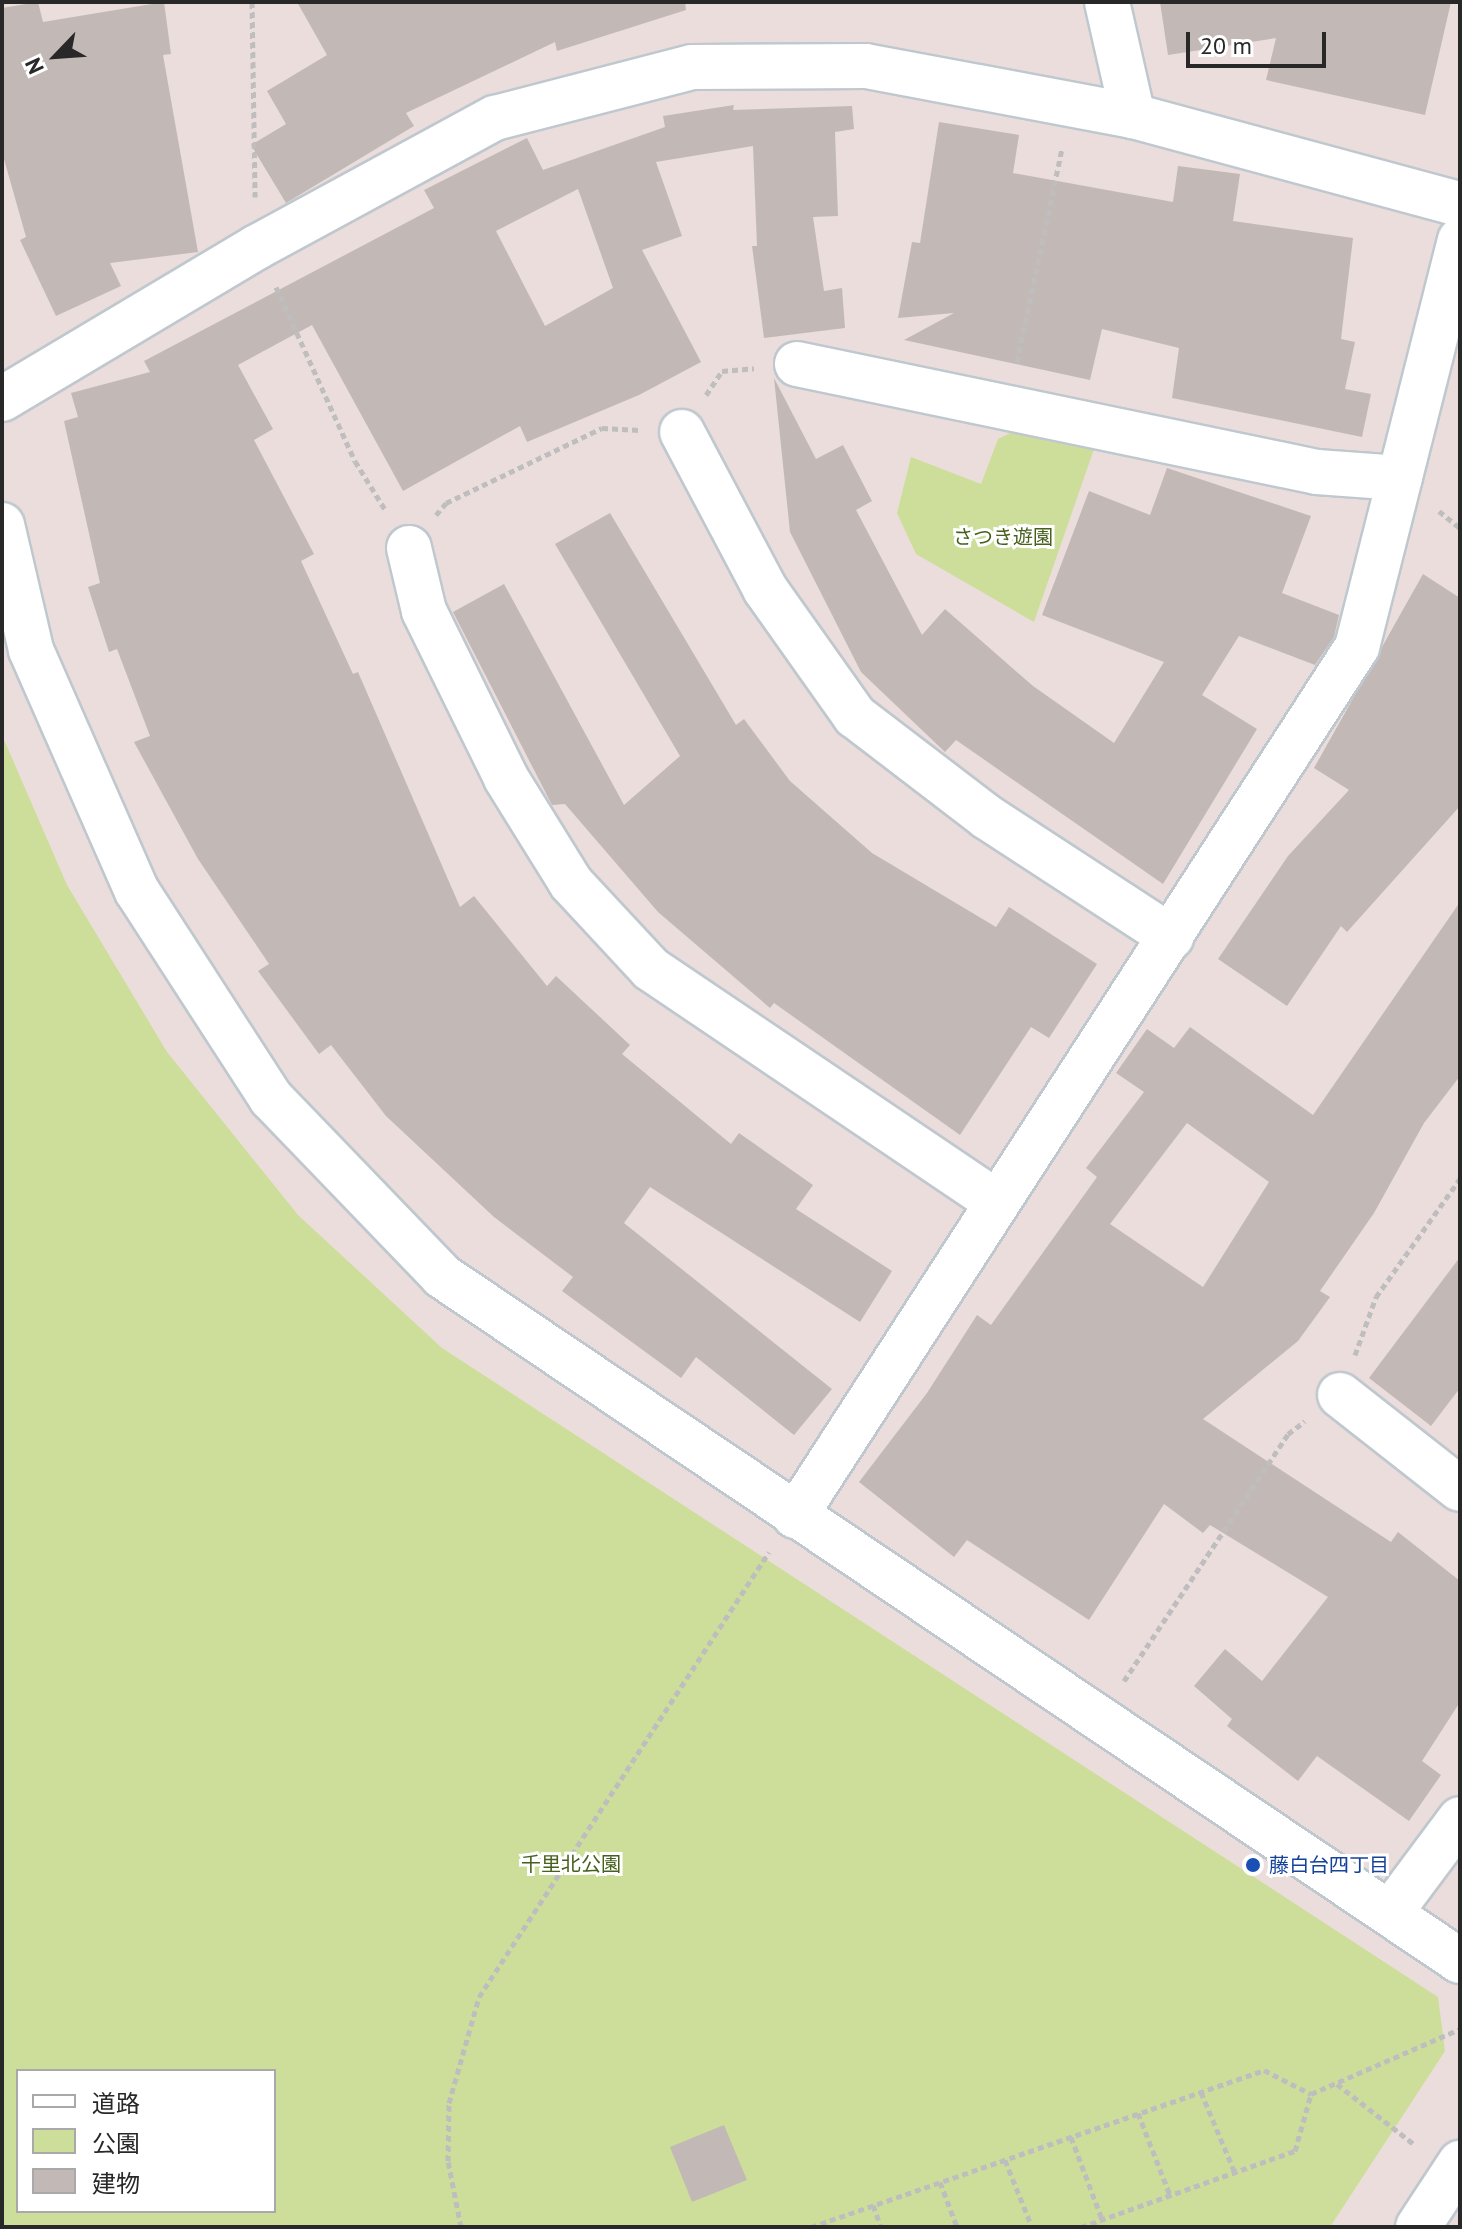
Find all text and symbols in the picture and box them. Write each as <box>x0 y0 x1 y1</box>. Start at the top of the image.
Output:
north arrow <box>16 16 96 96</box>
scale bar <box>1190 16 1330 66</box>
text: 20 m <box>1200 30 1252 61</box>
text: N <box>19 54 50 79</box>
park label: さつき遊園 <box>953 525 1053 549</box>
park label: 千里北公園 <box>521 1852 621 1876</box>
place label: 藤白台四丁目 <box>1269 1853 1389 1877</box>
marker: 藤白台四丁目 <box>1244 1856 1262 1874</box>
legend <box>16 2069 276 2213</box>
text: 道路 <box>92 2088 140 2119</box>
text: 公園 <box>92 2128 140 2159</box>
text: 建物 <box>92 2168 140 2199</box>

